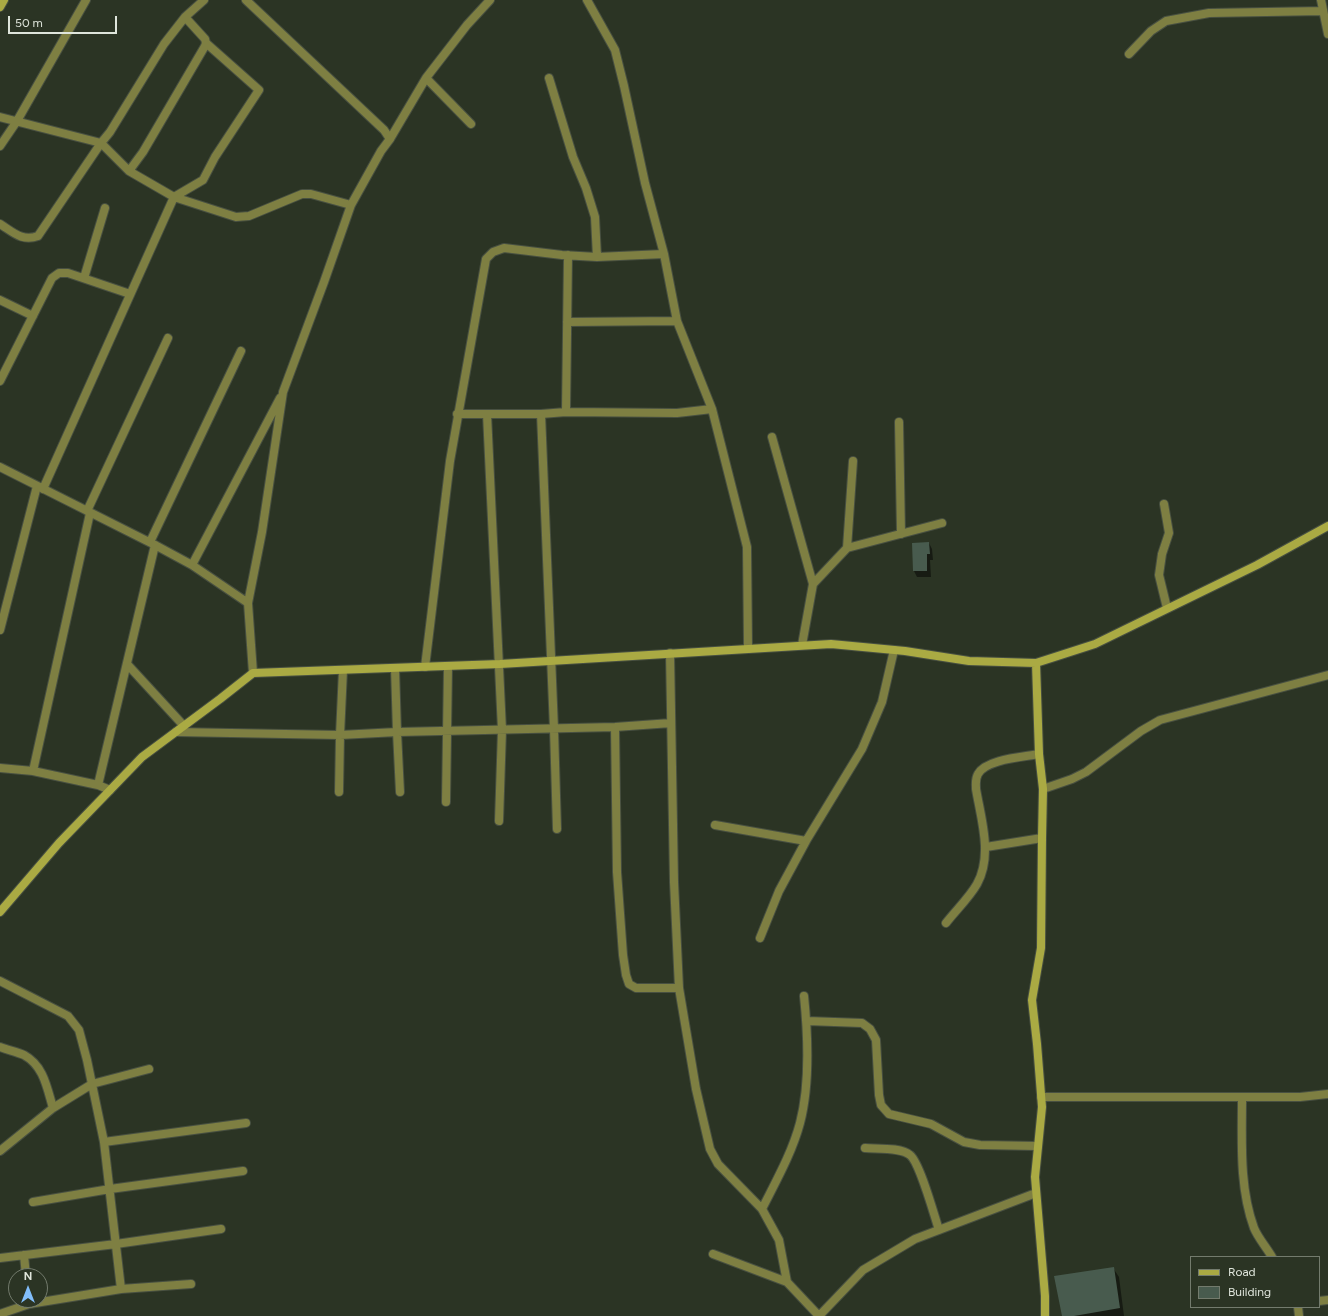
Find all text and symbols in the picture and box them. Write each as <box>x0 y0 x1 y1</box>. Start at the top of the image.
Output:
scale bar <box>10 8 119 34</box>
text: 50 m <box>15 16 43 30</box>
legend <box>1190 1256 1320 1308</box>
text: Road <box>1228 1265 1256 1279</box>
north arrow <box>8 1268 48 1308</box>
text: N <box>24 1270 32 1283</box>
text: Building <box>1228 1285 1271 1299</box>

